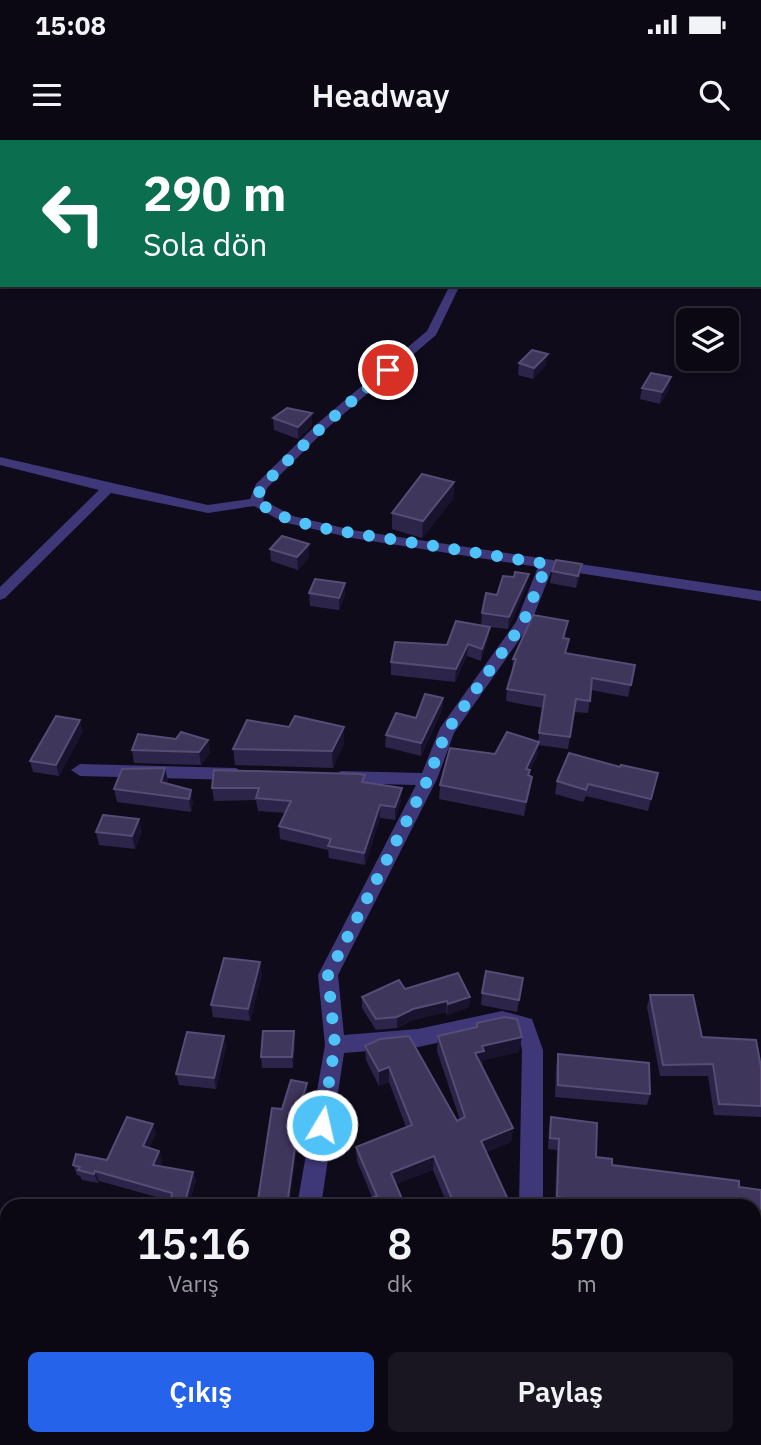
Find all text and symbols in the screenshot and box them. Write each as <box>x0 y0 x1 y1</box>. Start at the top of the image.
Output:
text: 15:08 <box>35 8 106 42</box>
text: Headway <box>311 74 450 116</box>
icon: menu <box>28 76 66 114</box>
icon: search <box>695 76 733 114</box>
text: 290 m <box>143 161 287 224</box>
icon: left <box>28 168 119 259</box>
text: Sola dön <box>143 223 268 265</box>
map controls <box>676 308 739 371</box>
button: layers <box>676 308 739 371</box>
pin <box>358 340 418 400</box>
icon: arrive <box>369 351 407 389</box>
position arrow <box>285 1088 359 1162</box>
text: 15:16 <box>136 1216 251 1271</box>
text: 8 <box>387 1216 412 1271</box>
text: 570 <box>549 1216 625 1271</box>
text: Varış <box>168 1268 219 1298</box>
text: dk <box>387 1268 413 1298</box>
text: m <box>577 1268 597 1298</box>
button: Çıkış <box>28 1352 374 1432</box>
button: Paylaş <box>388 1352 733 1432</box>

